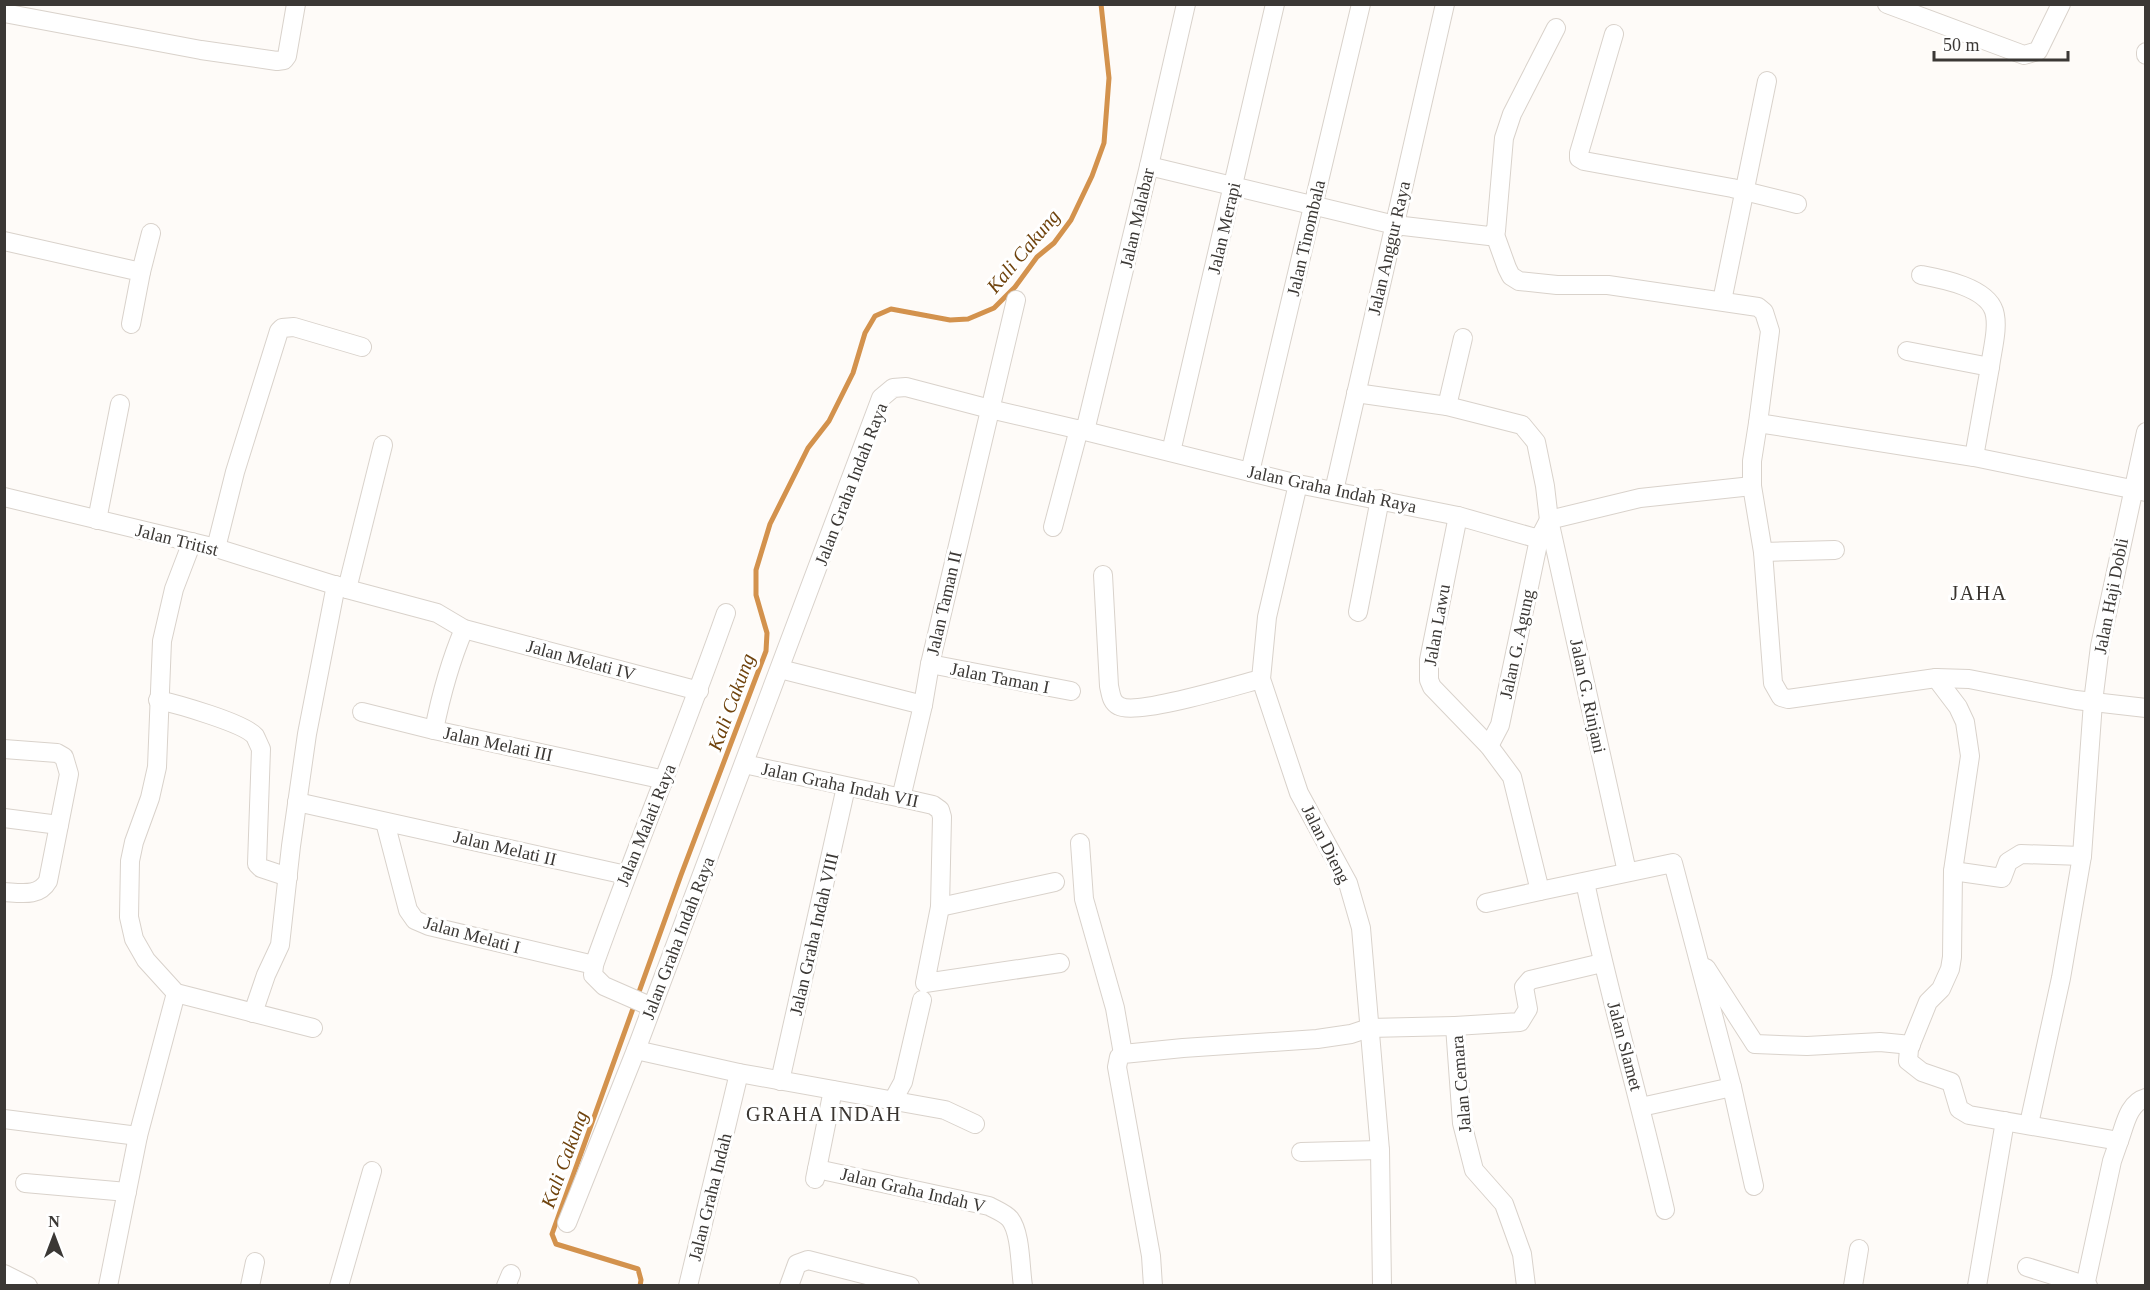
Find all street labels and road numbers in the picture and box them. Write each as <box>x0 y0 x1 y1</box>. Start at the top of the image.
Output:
street label: Jalan Malabar <box>1116 166 1158 270</box>
street label: Jalan Tinombala <box>1283 178 1329 298</box>
street label: Jalan Anggur Raya <box>1364 179 1414 317</box>
street label: Jalan Merapi <box>1204 180 1244 276</box>
street label: Jalan Graha Indah Raya <box>811 400 891 568</box>
street label: Jalan Graha Indah Raya <box>1246 461 1418 517</box>
street label: Jalan Tritist <box>134 520 220 560</box>
street label: Jalan Haji Dobli <box>2090 536 2132 656</box>
street label: Jalan Taman II <box>922 549 966 657</box>
street label: Jalan Lawu <box>1420 583 1454 667</box>
street label: Jalan G. Agung <box>1496 587 1538 701</box>
street label: Jalan Melati IV <box>524 636 638 684</box>
street label: Jalan G. Rinjani <box>1566 637 1610 755</box>
street label: Jalan Taman I <box>949 659 1051 697</box>
street label: Jalan Melati III <box>442 723 554 765</box>
street label: Jalan Graha Indah VII <box>760 759 920 811</box>
street label: Jalan Malati Raya <box>612 761 680 889</box>
street label: Jalan Dieng <box>1298 801 1354 887</box>
street label: Jalan Melati II <box>452 826 558 870</box>
street label: Jalan Graha Indah VIII <box>786 851 842 1017</box>
street label: Jalan Graha Indah Raya <box>638 854 718 1022</box>
street label: Jalan Melati I <box>422 913 522 957</box>
street label: Jalan Slamet <box>1604 999 1646 1093</box>
street label: Jalan Cemara <box>1447 1035 1475 1133</box>
street label: Jalan Graha Indah <box>684 1131 736 1263</box>
street label: Jalan Graha Indah V <box>839 1164 987 1216</box>

